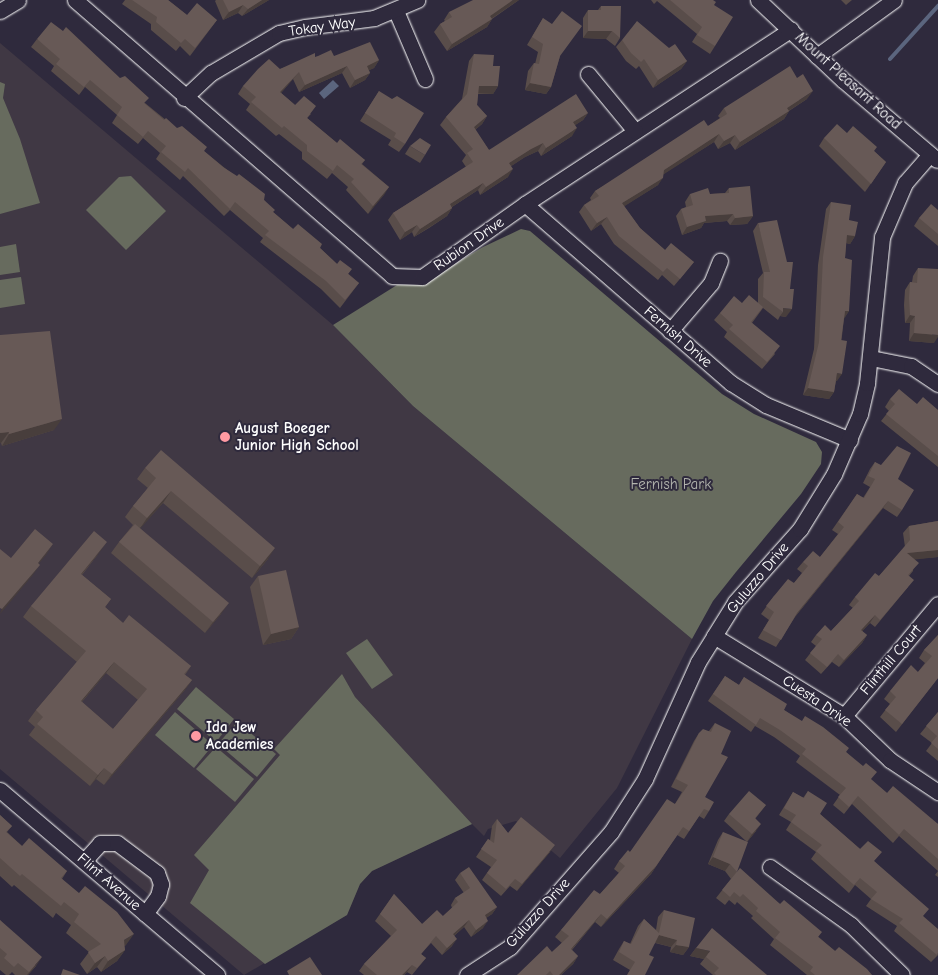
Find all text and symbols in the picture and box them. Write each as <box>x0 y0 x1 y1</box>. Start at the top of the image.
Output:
street label: Tokay Way <box>287 13 357 41</box>
street label: Mount Pleasant Road <box>791 29 905 133</box>
street label: Rubion Drive <box>430 213 508 275</box>
street label: Fernish Drive <box>640 302 716 372</box>
place label: August Boeger Junior High School <box>235 419 359 454</box>
marker: August Boeger Junior High School <box>219 431 231 443</box>
park label: Fernish Park <box>631 476 711 494</box>
street label: Guluzzo Drive <box>723 539 793 617</box>
street label: Flinthill Court <box>856 621 926 699</box>
street label: Cuesta Drive <box>779 671 855 731</box>
place label: Ida Jew Academies <box>206 718 273 753</box>
marker: Ida Jew Academies <box>190 730 202 742</box>
street label: Flint Avenue <box>73 849 145 915</box>
street label: Guluzzo Drive <box>502 875 574 951</box>

